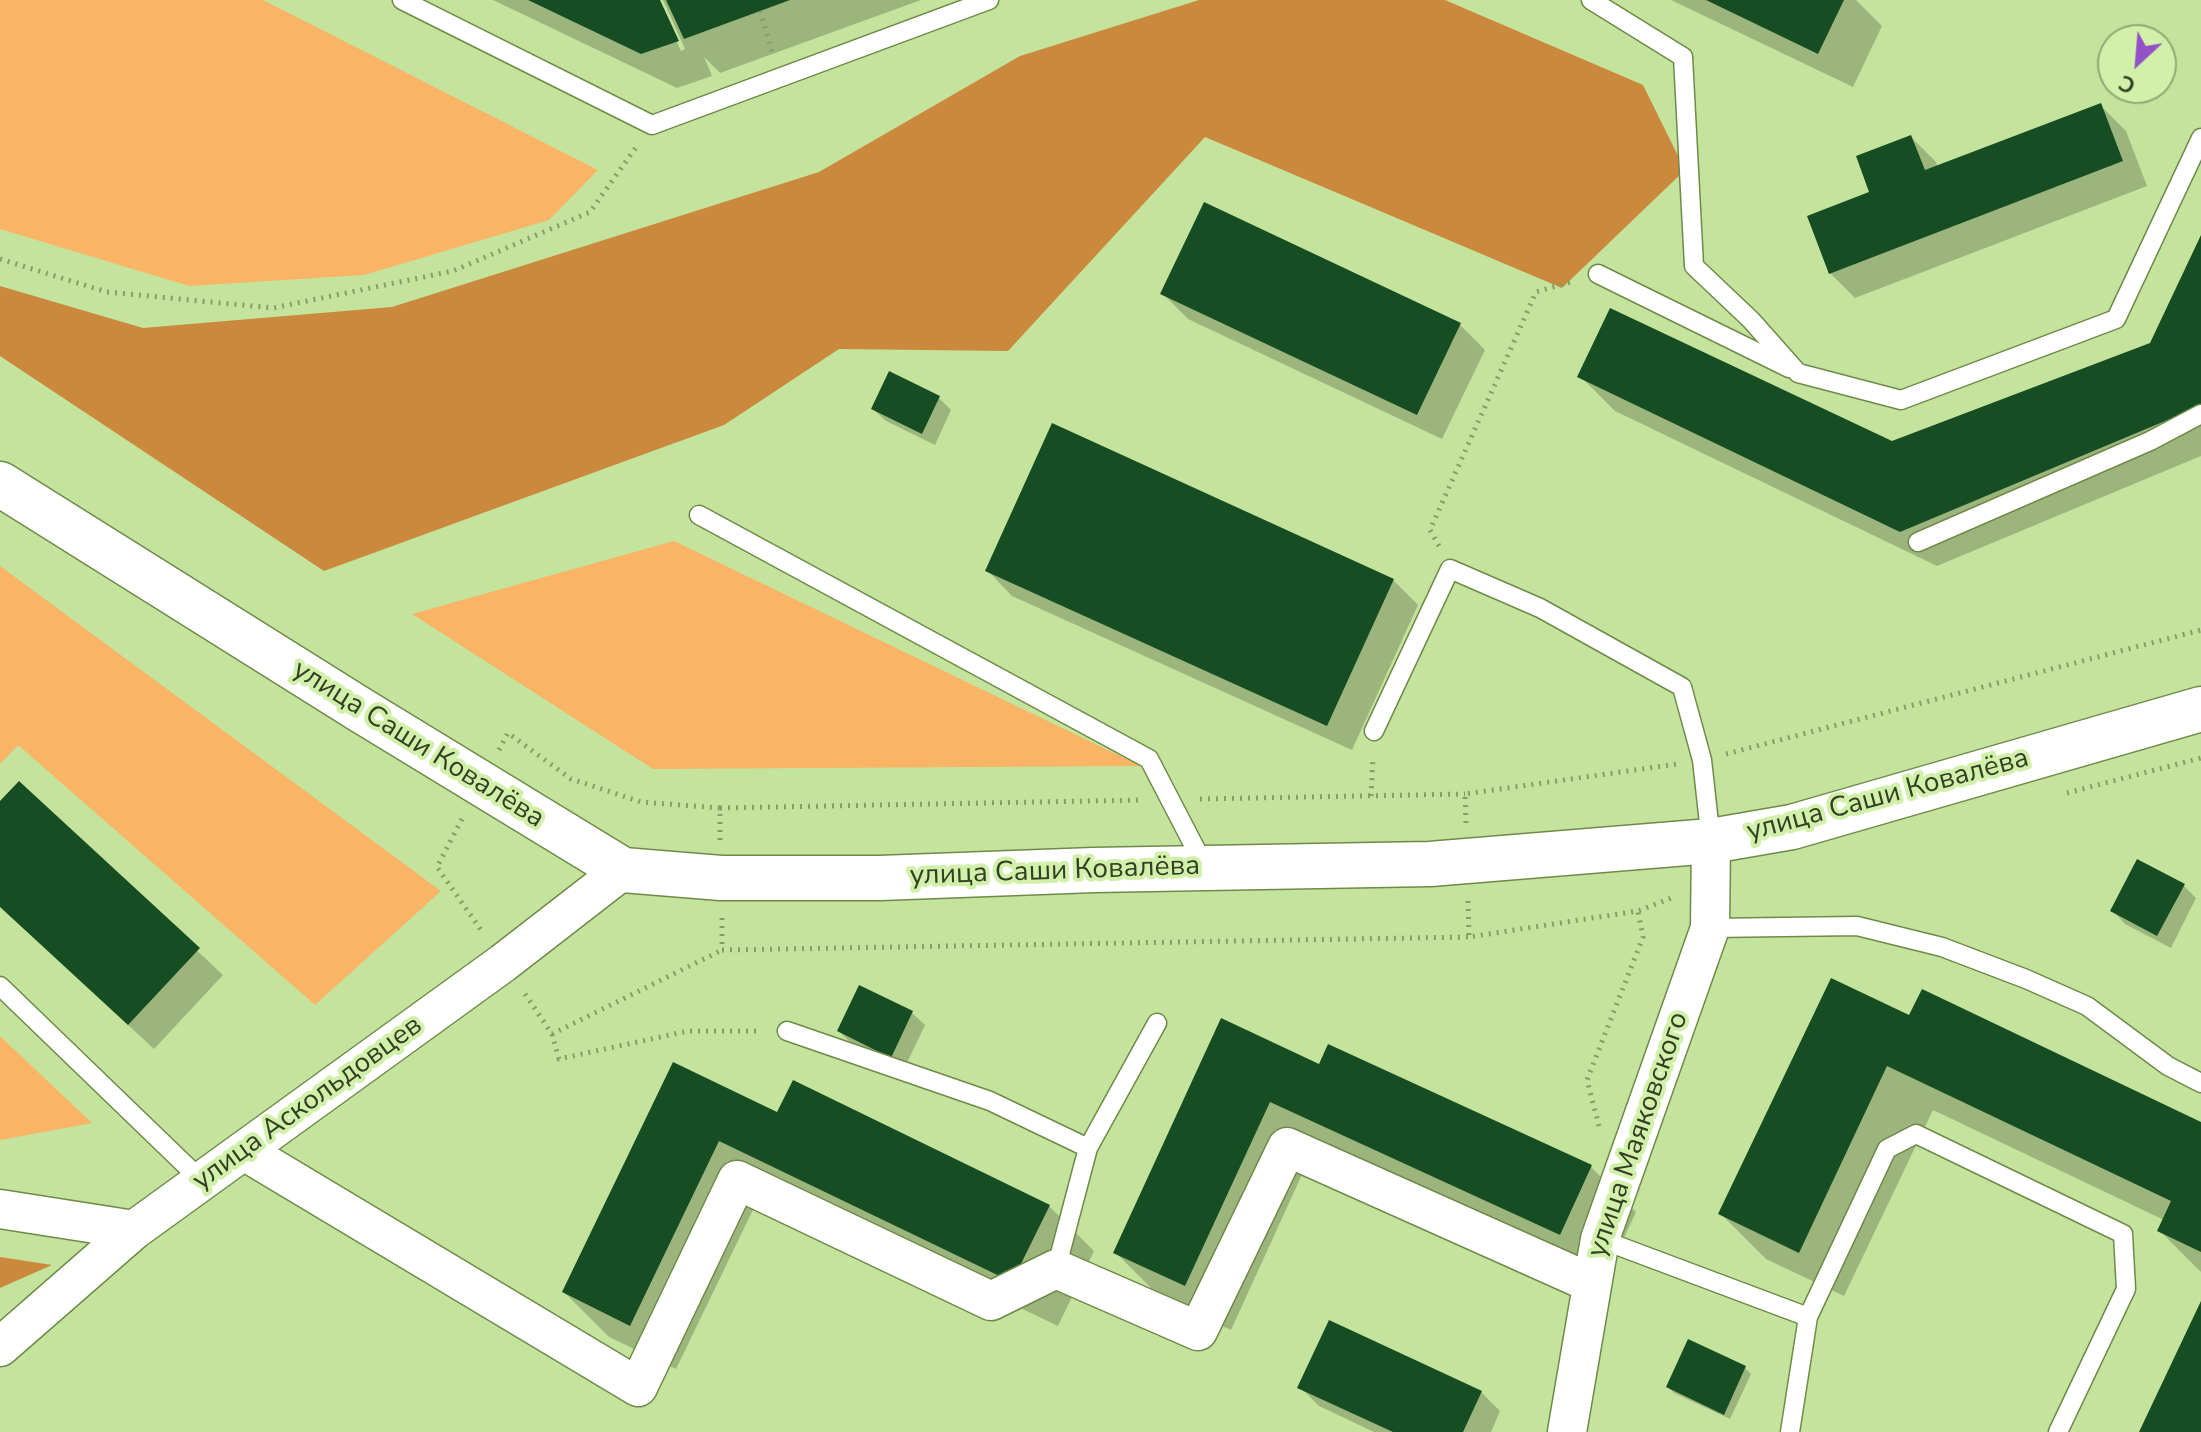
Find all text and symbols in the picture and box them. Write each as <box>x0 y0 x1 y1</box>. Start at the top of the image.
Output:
north arrow <box>2097 24 2177 104</box>
text: С <box>2114 67 2141 101</box>
street label: улица Саши Ковалёва <box>286 654 550 836</box>
street label: улица Саши Ковалёва <box>1743 742 2033 850</box>
street label: улица Саши Ковалёва <box>909 850 1201 894</box>
street label: улица Маяковского <box>1581 1008 1697 1262</box>
street label: улица Аскольдовцев <box>187 1009 429 1199</box>

